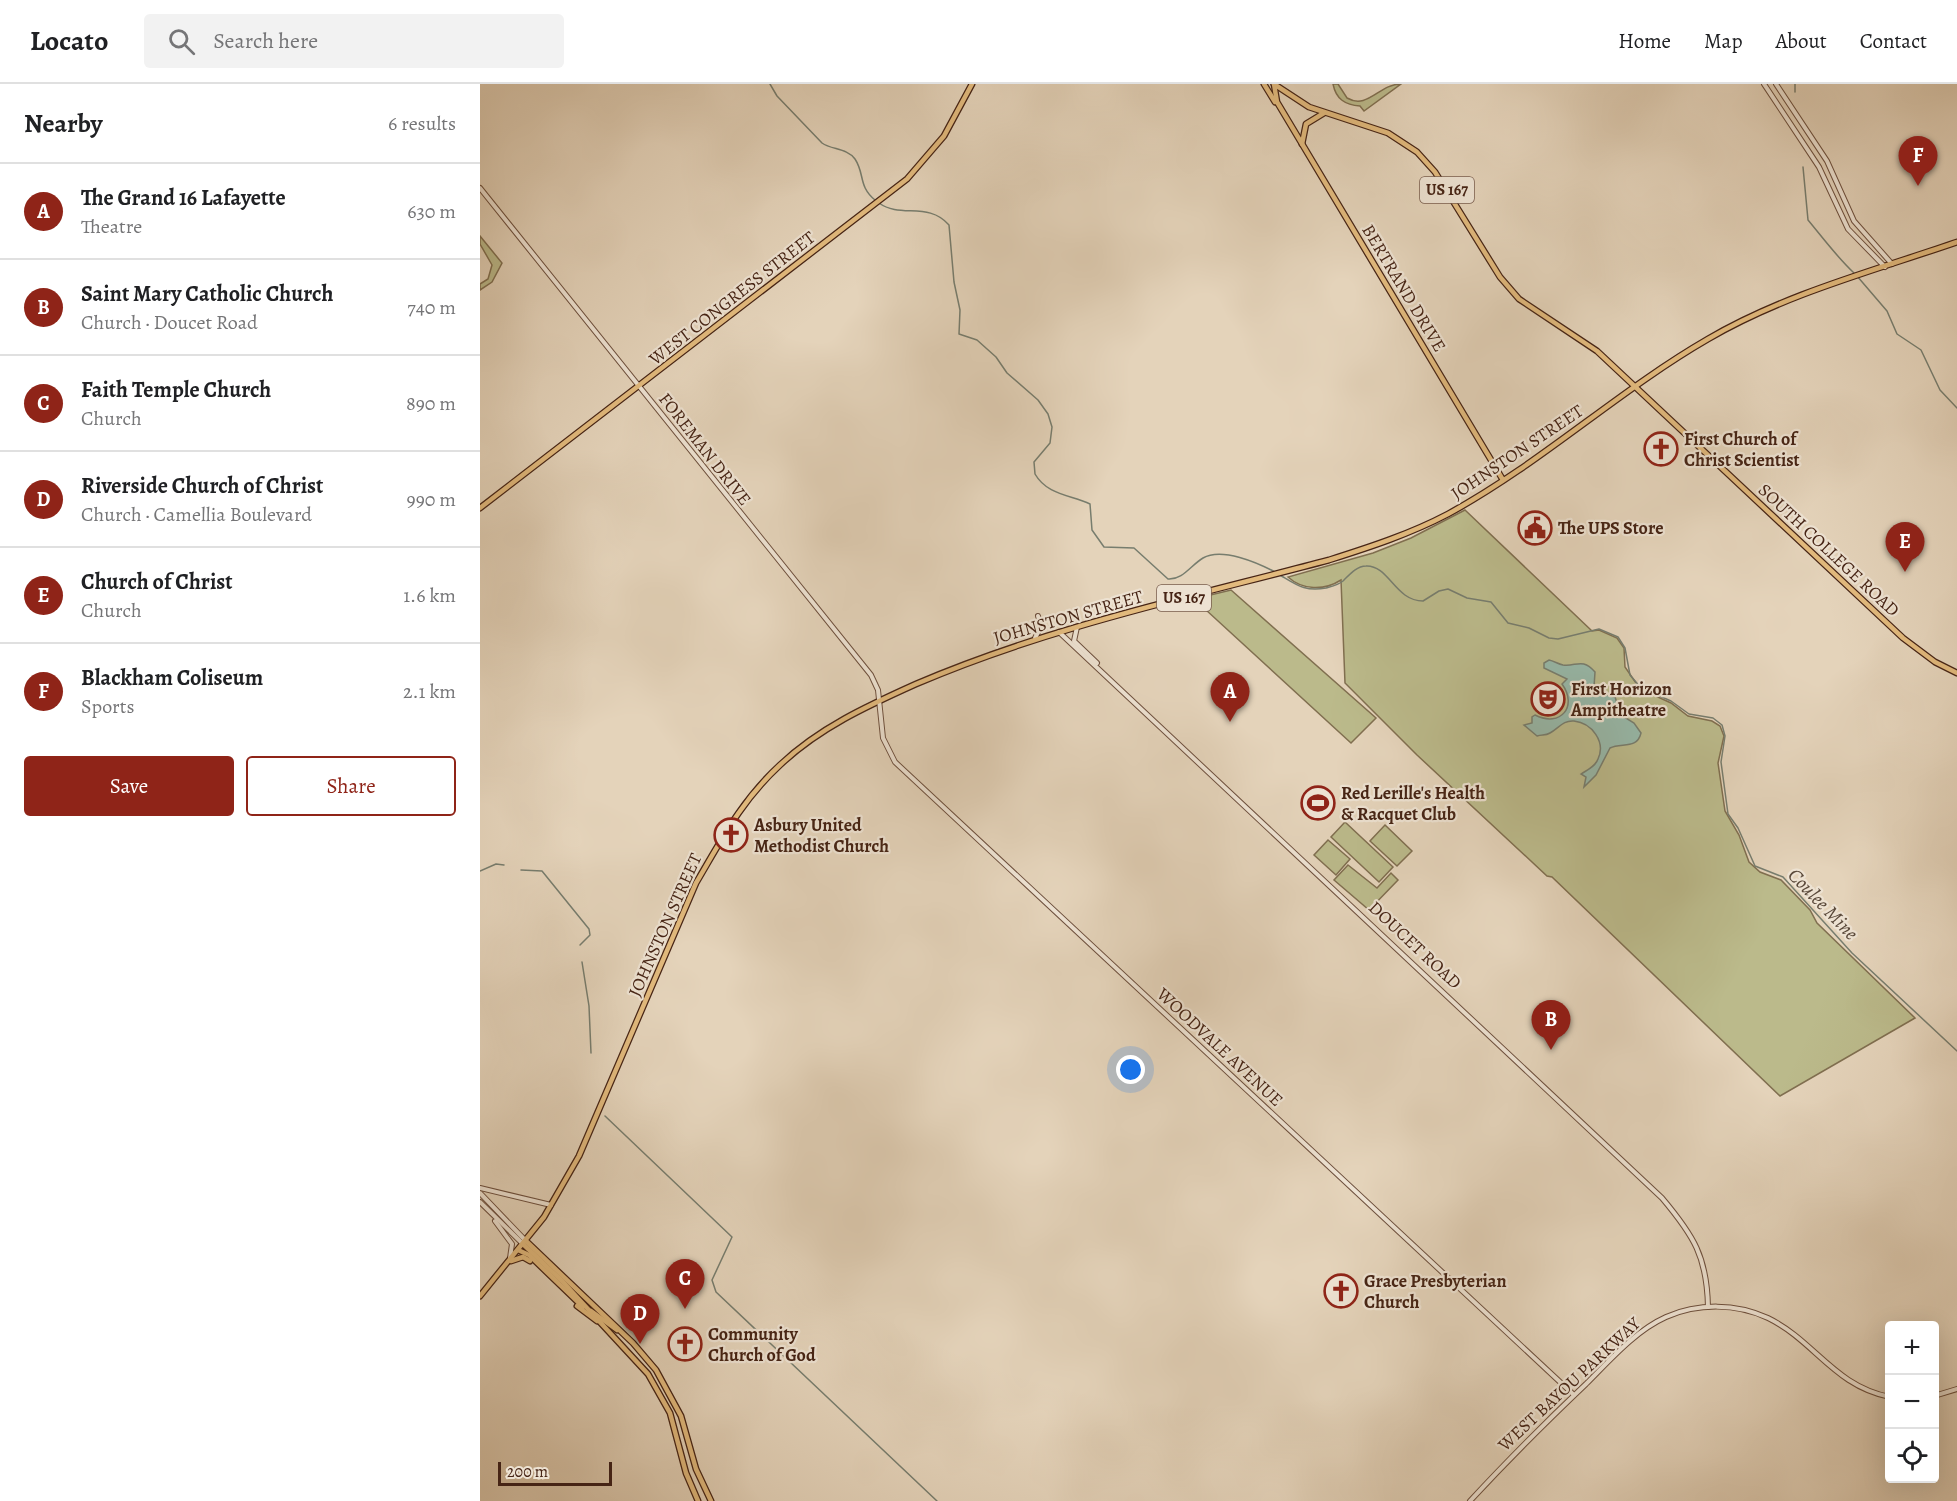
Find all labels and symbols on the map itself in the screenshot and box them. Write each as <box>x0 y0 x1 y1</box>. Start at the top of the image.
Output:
pin: F <box>1898 136 1938 186</box>
road number: US 167 <box>1420 177 1474 203</box>
street label: BERTRAND DRIVE <box>1356 220 1452 356</box>
street label: WEST CONGRESS STREET <box>643 225 820 371</box>
street label: FOREMAN DRIVE <box>653 388 757 510</box>
street label: JOHNSTON STREET <box>1446 399 1588 505</box>
place label: First Church of Christ Scientist <box>1684 427 1799 472</box>
church icon: First Church of Christ Scientist <box>1643 431 1679 467</box>
street label: SOUTH COLLEGE ROAD <box>1754 479 1904 621</box>
public building icon: The UPS Store <box>1517 510 1553 546</box>
place label: The UPS Store <box>1558 516 1663 540</box>
pin: E <box>1886 522 1924 572</box>
street label: JOHNSTON STREET <box>990 584 1146 650</box>
road number: US 167 <box>1157 585 1211 611</box>
pin: A <box>1210 672 1250 722</box>
place label: First Horizon Ampitheatre <box>1570 677 1672 722</box>
theatre icon: First Horizon Ampitheatre <box>1530 681 1566 717</box>
place label: Red Lerille's Health & Racquet Club <box>1341 781 1485 826</box>
sports icon: Red Lerille's Health & Racquet Club <box>1300 785 1336 821</box>
place label: Asbury United Methodist Church <box>753 813 889 858</box>
church icon: Asbury United Methodist Church <box>713 817 749 853</box>
street label: JOHNSTON STREET <box>623 849 707 1000</box>
water label: Coulee Mine <box>1782 862 1864 946</box>
street label: DOUCET ROAD <box>1363 896 1467 994</box>
street label: WOODVALE AVENUE <box>1151 982 1288 1112</box>
pin: B <box>1532 1000 1570 1050</box>
your location <box>1116 1055 1145 1084</box>
pin: C <box>666 1260 704 1309</box>
place label: Grace Presbyterian Church <box>1364 1269 1507 1314</box>
church icon: Grace Presbyterian Church <box>1323 1273 1359 1309</box>
pin: D <box>620 1294 660 1344</box>
street label: WEST BAYOU PARKWAY <box>1492 1311 1646 1457</box>
place label: Community Church of God <box>708 1322 816 1367</box>
church icon: Community Church of God <box>667 1326 703 1362</box>
scale bar <box>498 1459 612 1486</box>

